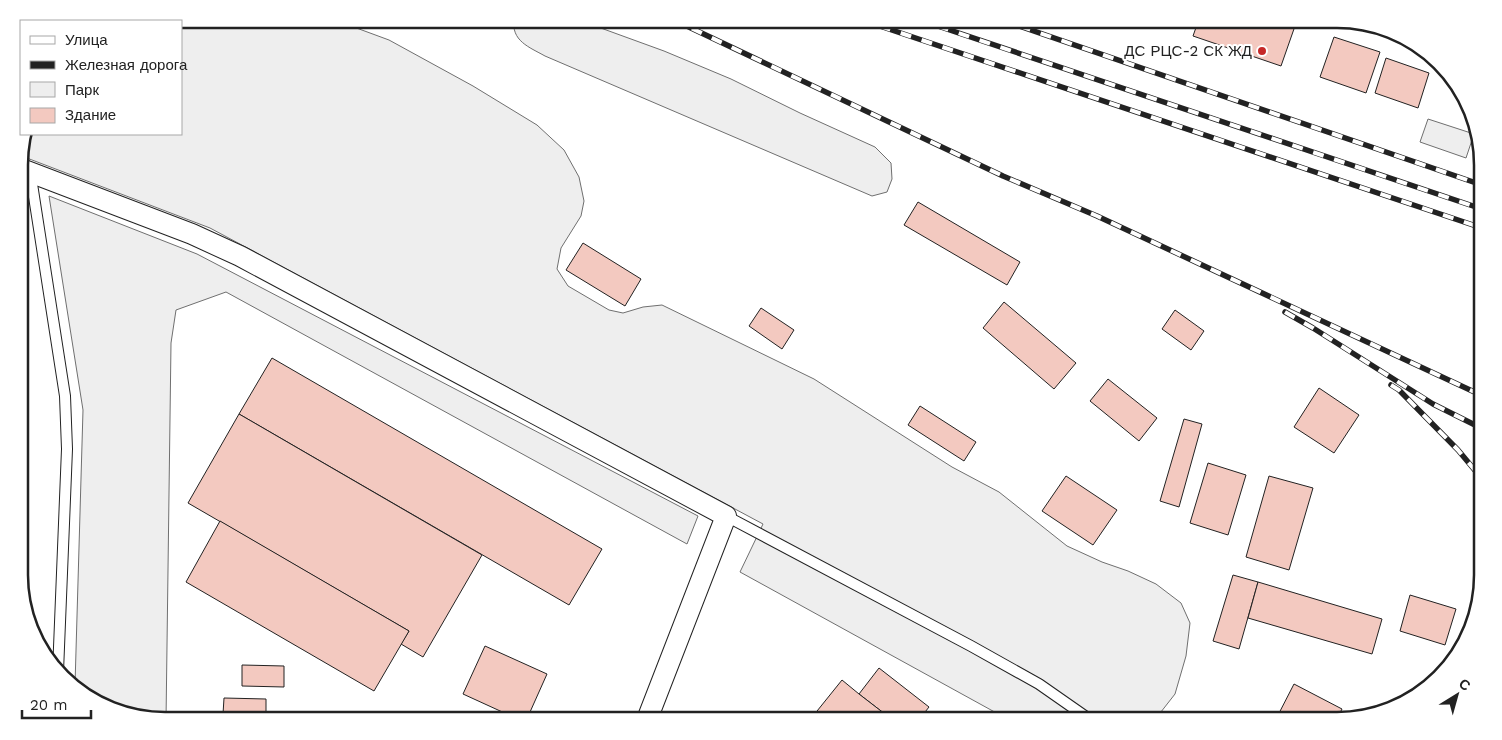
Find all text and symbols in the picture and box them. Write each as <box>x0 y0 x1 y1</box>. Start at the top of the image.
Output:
legend <box>20 20 182 135</box>
text: Улица <box>65 31 108 49</box>
place label: ДС РЦС-2 СК ЖД <box>1124 42 1252 60</box>
marker: ДС РЦС-2 СК ЖД <box>1256 45 1268 57</box>
text: Железная дорога <box>65 56 188 74</box>
text: Парк <box>65 81 99 99</box>
text: Здание <box>65 106 116 124</box>
north arrow <box>1432 670 1482 720</box>
text: С <box>1456 675 1474 694</box>
scale bar <box>22 688 91 720</box>
text: 20 m <box>30 696 68 714</box>

